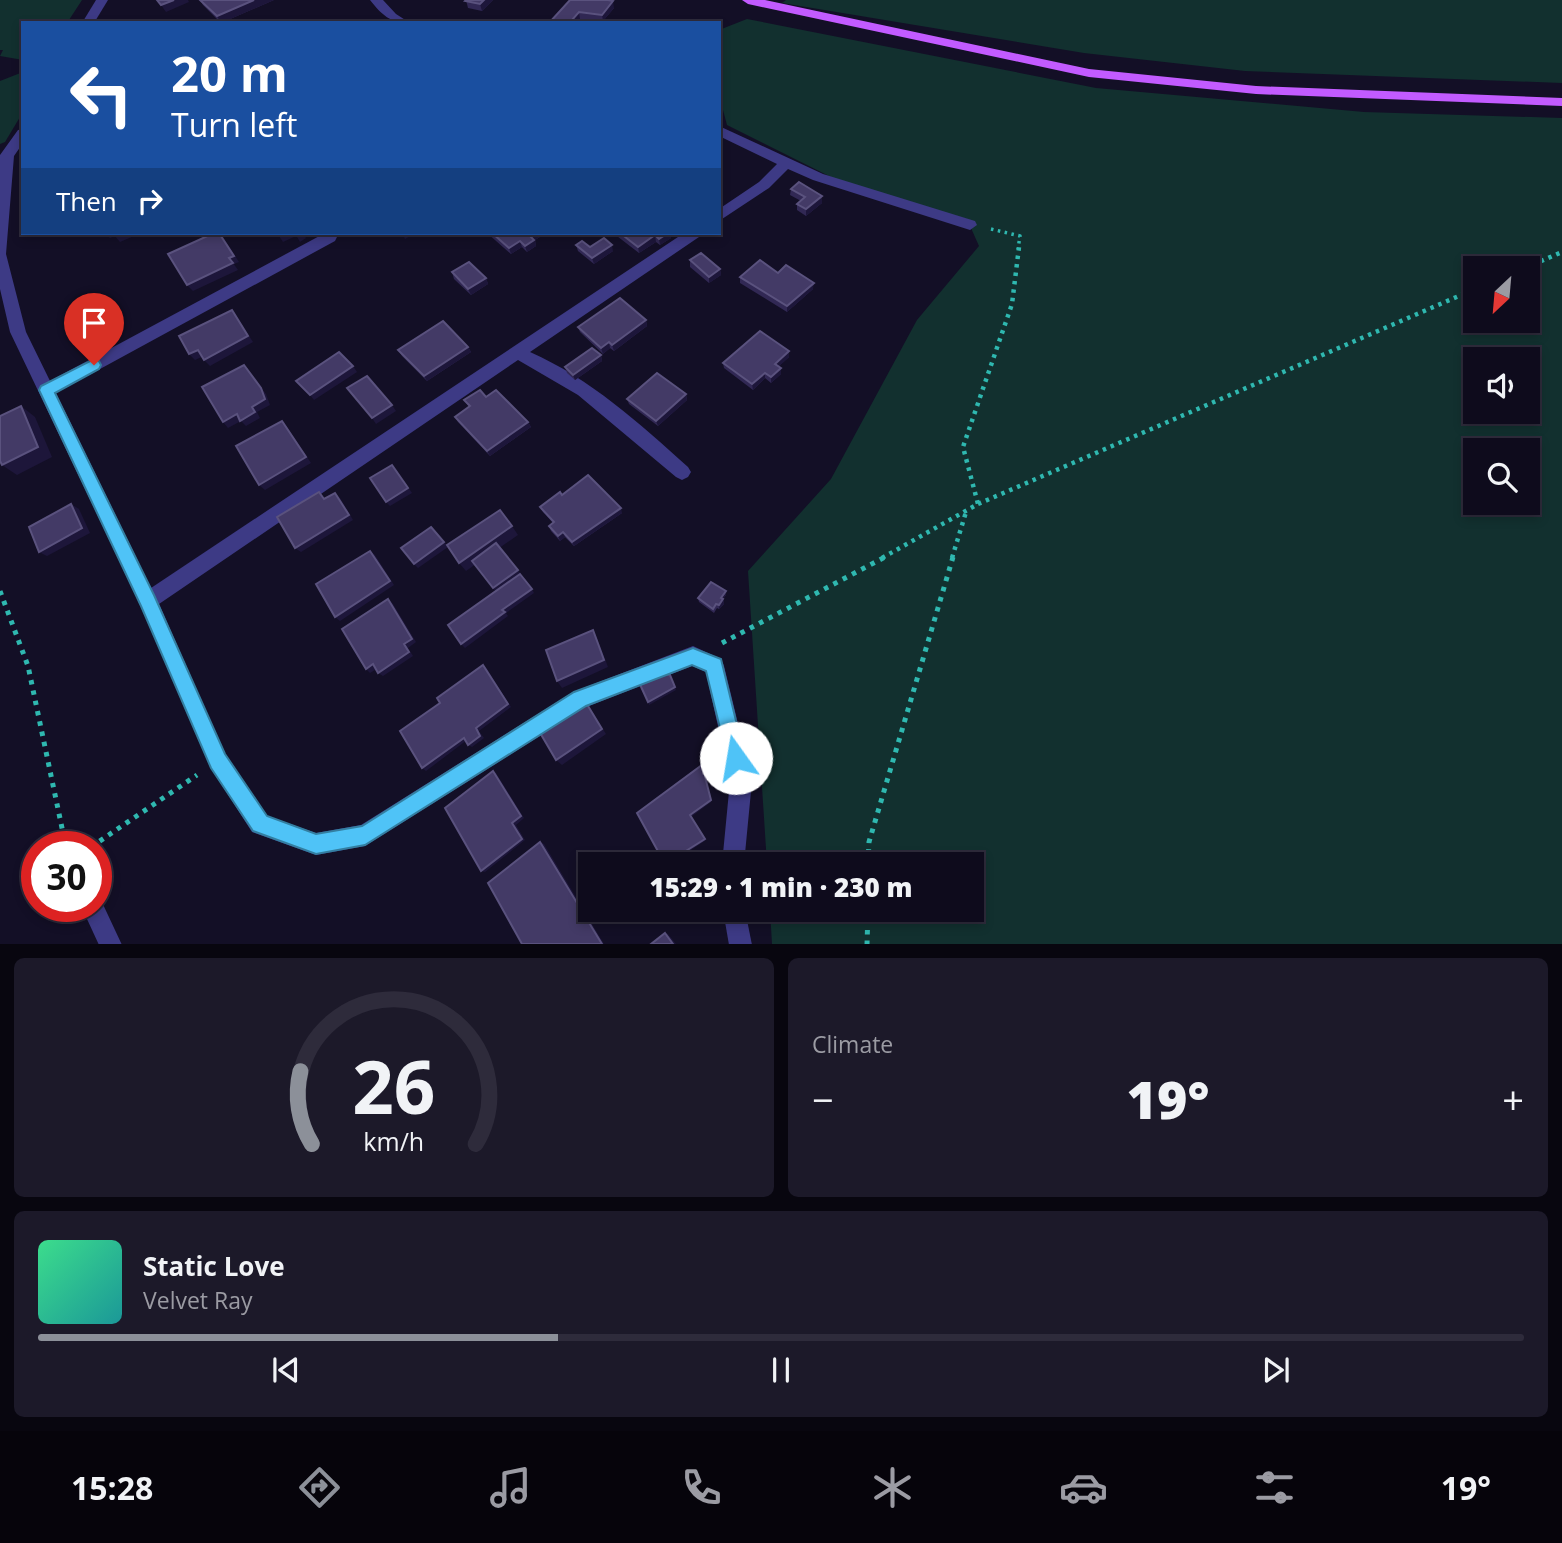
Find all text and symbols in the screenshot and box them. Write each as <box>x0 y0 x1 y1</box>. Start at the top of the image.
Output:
text: 20 m <box>171 40 288 106</box>
icon: left <box>56 49 147 140</box>
text: Turn left <box>171 103 297 146</box>
icon: right <box>131 182 169 220</box>
text: Then <box>56 183 117 219</box>
north arrow <box>1463 256 1540 332</box>
map controls <box>1463 256 1540 515</box>
pin <box>64 293 124 365</box>
icon: arrive <box>75 304 113 342</box>
button: sound <box>1463 347 1540 424</box>
button: search <box>1463 438 1540 515</box>
position arrow <box>699 721 773 795</box>
speed limit sign: 30 <box>21 831 112 922</box>
text: 15:29 · 1 min · 230 m <box>650 869 912 905</box>
text: Climate <box>812 1028 893 1060</box>
text: 26 <box>352 1036 436 1135</box>
text: 19° <box>1127 1063 1209 1134</box>
text: − <box>812 1073 834 1125</box>
text: + <box>1502 1073 1524 1125</box>
text: km/h <box>364 1123 424 1157</box>
text: Static Love <box>143 1248 285 1284</box>
text: Velvet Ray <box>143 1284 253 1316</box>
icon: previous <box>267 1351 305 1389</box>
icon: pause <box>762 1351 800 1389</box>
icon: next <box>1257 1351 1295 1389</box>
icon: directions <box>295 1463 344 1512</box>
icon: music <box>486 1463 535 1512</box>
icon: phone <box>677 1463 726 1512</box>
icon: climate <box>868 1463 917 1512</box>
icon: car <box>1059 1463 1108 1512</box>
icon: filters <box>1250 1463 1299 1512</box>
text: 15:28 <box>71 1466 153 1509</box>
text: 19° <box>1441 1466 1491 1509</box>

